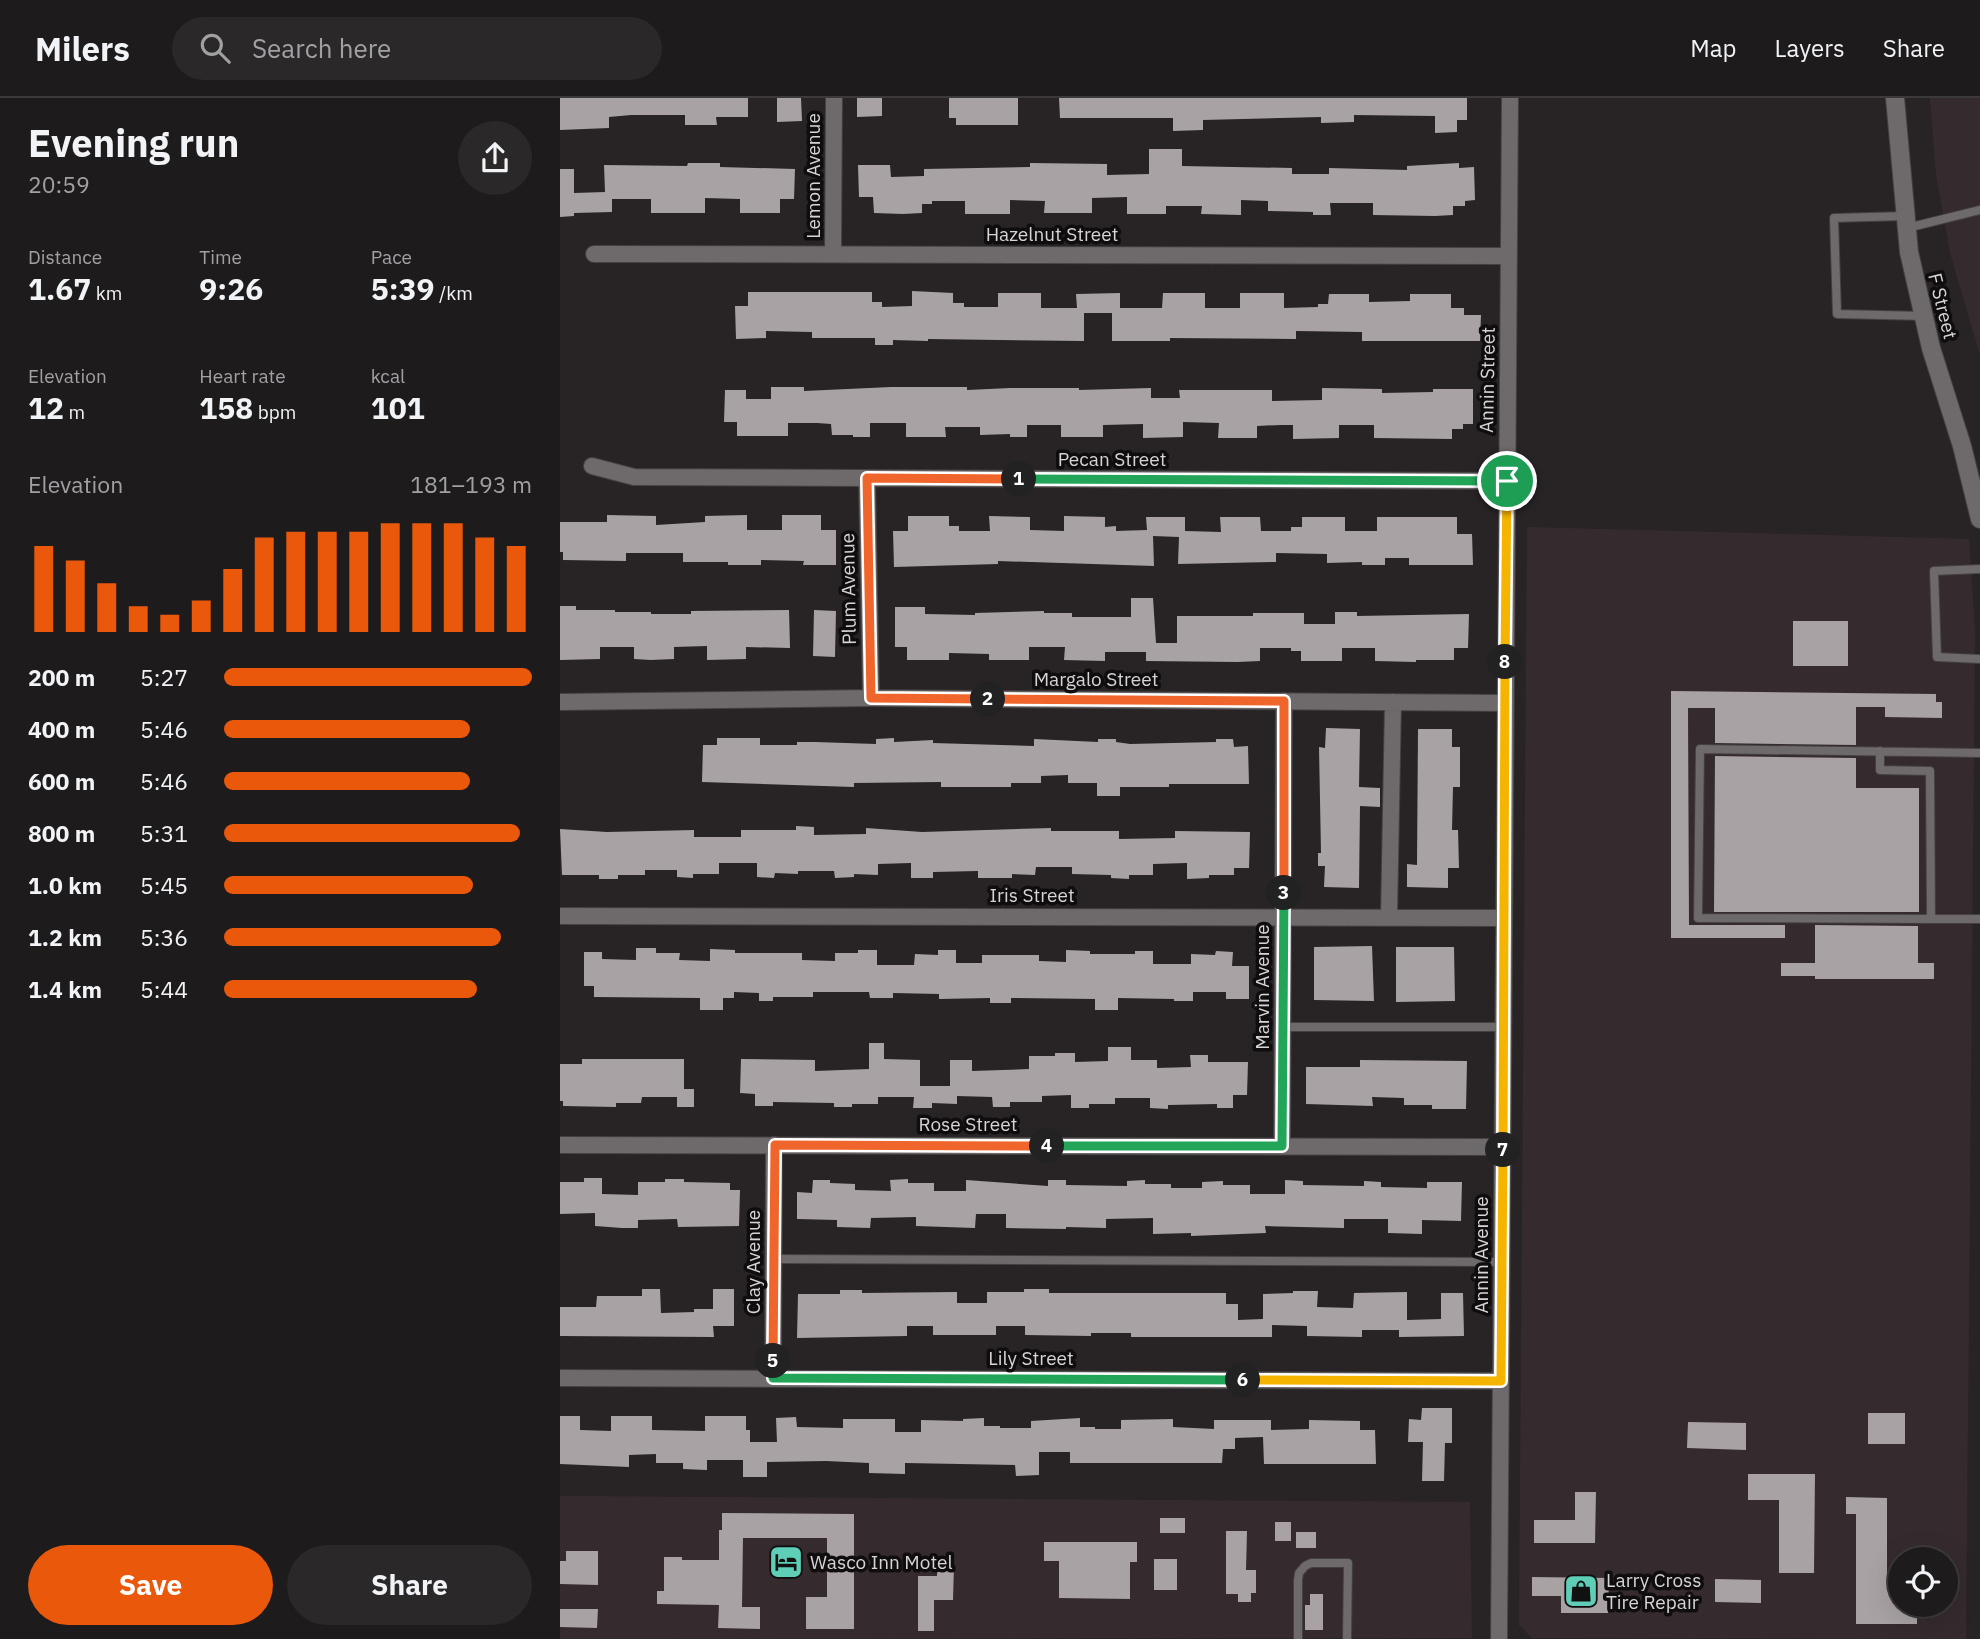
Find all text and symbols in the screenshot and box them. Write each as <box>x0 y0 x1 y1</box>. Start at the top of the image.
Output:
search box <box>172 17 662 80</box>
text: Milers <box>35 27 130 70</box>
icon: search <box>196 29 234 67</box>
text: Search here <box>252 31 391 65</box>
text: Map <box>1690 32 1737 64</box>
text: Layers <box>1775 32 1845 64</box>
text: Share <box>1883 32 1945 64</box>
street label: Lemon Avenue <box>801 113 825 239</box>
text: Evening run <box>28 118 239 167</box>
button: share <box>458 121 532 195</box>
text: 20:59 <box>28 169 90 199</box>
street label: Hazelnut Street <box>986 222 1118 246</box>
text: Distance <box>28 245 102 269</box>
text: Time <box>199 245 242 269</box>
text: Pace <box>371 245 412 269</box>
text: 1.67 <box>28 269 91 308</box>
text: 9:26 <box>199 269 263 308</box>
text: 5:39 <box>371 269 435 308</box>
street label: F Street <box>1923 270 1963 342</box>
text: km <box>91 281 122 305</box>
text: /km <box>435 281 473 305</box>
street label: Annin Street <box>1474 327 1500 433</box>
text: Elevation <box>28 364 107 388</box>
text: Heart rate <box>199 364 286 388</box>
text: kcal <box>371 364 405 388</box>
text: 12 <box>28 388 64 427</box>
text: 158 <box>199 388 253 427</box>
text: 101 <box>371 388 425 427</box>
text: m <box>64 400 85 424</box>
text: bpm <box>253 400 296 424</box>
street label: Pecan Street <box>1058 447 1166 471</box>
pin <box>1477 451 1537 511</box>
pin: 1 <box>1002 462 1036 496</box>
icon: arrive <box>1488 462 1526 500</box>
text: 1 <box>1013 466 1024 490</box>
text: Elevation <box>28 469 123 499</box>
text: 181–193 m <box>410 469 532 499</box>
street label: Plum Avenue <box>835 533 861 645</box>
pin: 8 <box>1488 644 1522 680</box>
text: 8 <box>1499 649 1510 673</box>
text: 200 m <box>28 662 95 692</box>
text: 5:27 <box>140 662 188 692</box>
street label: Margalo Street <box>1034 667 1158 691</box>
pin: 2 <box>970 682 1006 716</box>
text: 2 <box>982 686 993 710</box>
text: 400 m <box>28 714 95 744</box>
text: 5:46 <box>140 714 188 744</box>
text: 600 m <box>28 766 95 796</box>
text: 5:46 <box>140 766 188 796</box>
text: 800 m <box>28 818 95 848</box>
text: 5:31 <box>140 818 188 848</box>
text: 1.0 km <box>28 870 102 900</box>
text: 5:45 <box>140 870 188 900</box>
pin: 3 <box>1266 876 1302 910</box>
text: 3 <box>1278 880 1289 904</box>
street label: Iris Street <box>989 883 1075 907</box>
text: 1.2 km <box>28 922 102 952</box>
text: 5:36 <box>140 922 188 952</box>
street label: Marvin Avenue <box>1250 924 1274 1050</box>
text: 1.4 km <box>28 974 102 1004</box>
text: 5:44 <box>140 974 188 1004</box>
street label: Rose Street <box>919 1112 1017 1136</box>
pin: 4 <box>1030 1128 1064 1164</box>
pin: 7 <box>1486 1132 1520 1168</box>
text: 4 <box>1041 1133 1052 1157</box>
text: 7 <box>1497 1137 1508 1161</box>
street label: Annin Avenue <box>1469 1196 1493 1314</box>
street label: Clay Avenue <box>741 1210 765 1314</box>
pin: 5 <box>756 1344 790 1378</box>
street label: Lily Street <box>988 1346 1074 1370</box>
text: 5 <box>767 1348 778 1372</box>
pin: 6 <box>1226 1362 1260 1398</box>
text: 6 <box>1237 1367 1248 1391</box>
hotel icon: Wasco Inn Motel <box>767 1543 805 1581</box>
button: Save <box>28 1545 273 1625</box>
button: Share <box>287 1545 532 1625</box>
map controls <box>1888 1547 1958 1617</box>
button: locate <box>1888 1547 1958 1617</box>
place label: Wasco Inn Motel <box>810 1550 953 1574</box>
place label: Larry Cross Tire Repair <box>1606 1568 1701 1614</box>
shop icon: Larry Cross Tire Repair <box>1562 1572 1600 1610</box>

